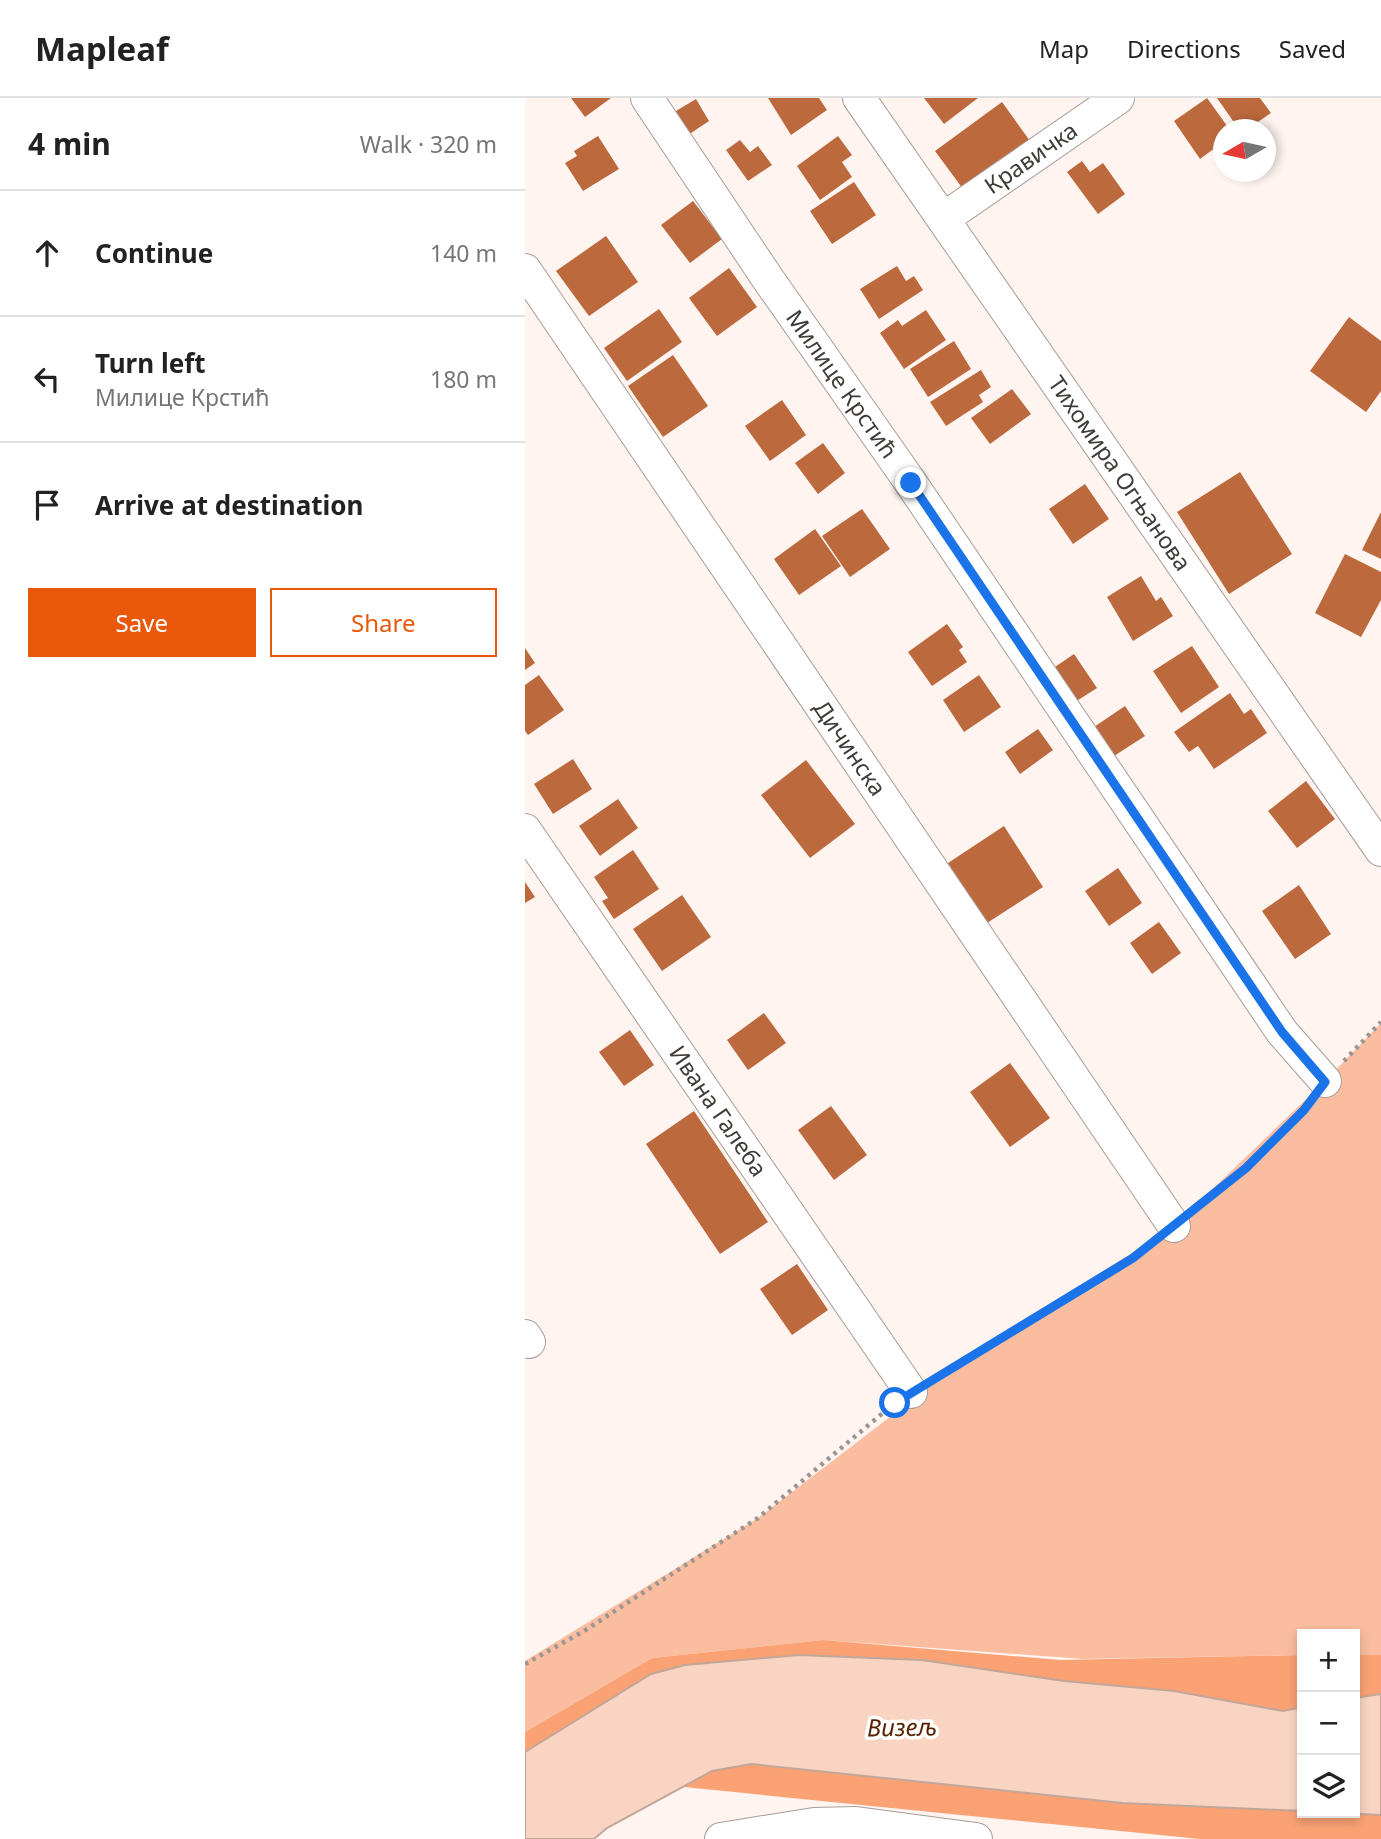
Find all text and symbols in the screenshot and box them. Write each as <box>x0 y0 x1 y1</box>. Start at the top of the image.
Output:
text: Mapleaf <box>35 26 169 71</box>
text: Map <box>1039 32 1089 65</box>
text: Directions <box>1127 32 1241 65</box>
text: Saved <box>1279 32 1346 65</box>
street label: Кравичка <box>978 114 1083 201</box>
north arrow <box>1213 119 1276 182</box>
text: 4 min <box>28 123 111 164</box>
text: Walk · 320 m <box>360 128 497 160</box>
icon: ahead <box>28 234 66 272</box>
text: Continue <box>95 235 213 271</box>
text: 140 m <box>430 237 497 269</box>
street label: Милице Крстић <box>779 303 906 464</box>
text: Turn left <box>95 345 206 381</box>
icon: left <box>28 360 66 398</box>
text: 180 m <box>430 363 497 395</box>
street label: Тихомира Огњанова <box>1042 369 1199 577</box>
text: Милице Крстић <box>95 381 270 413</box>
route end <box>895 467 926 498</box>
icon: arrive <box>28 486 66 524</box>
text: Arrive at destination <box>95 487 364 523</box>
button: Save <box>28 588 256 657</box>
button: Share <box>270 588 497 657</box>
street label: Дичинска <box>807 694 894 802</box>
street label: Ивана Галеба <box>663 1039 775 1182</box>
route start <box>879 1387 910 1418</box>
map controls <box>1297 1629 1360 1818</box>
button: + <box>1297 1629 1360 1692</box>
button: − <box>1297 1692 1360 1755</box>
water label: Визељ <box>867 1709 937 1744</box>
button: layers <box>1297 1755 1360 1818</box>

